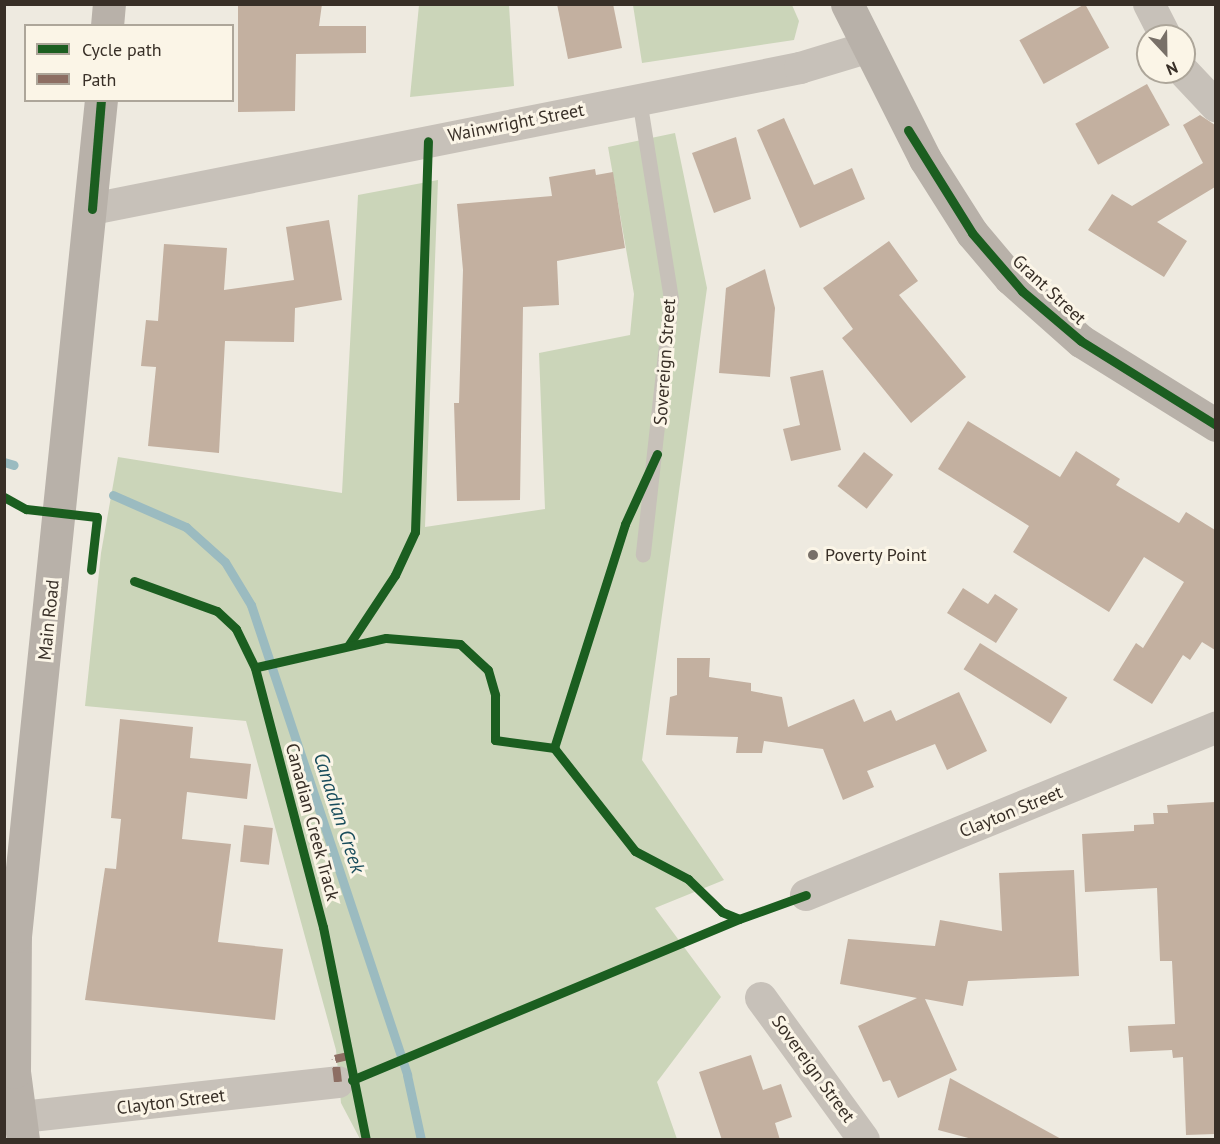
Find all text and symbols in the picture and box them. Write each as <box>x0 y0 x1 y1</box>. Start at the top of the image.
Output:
legend <box>24 24 234 102</box>
north arrow <box>1136 24 1196 84</box>
text: Cycle path <box>82 38 162 61</box>
text: N <box>1163 58 1181 80</box>
text: Path <box>82 68 116 91</box>
street label: Wainwright Street <box>446 99 586 147</box>
street label: Grant Street <box>1008 250 1090 330</box>
street label: Sovereign Street <box>650 298 680 426</box>
place label: Poverty Point <box>825 544 927 566</box>
marker: Poverty Point <box>806 548 820 562</box>
street label: Main Road <box>34 579 64 661</box>
street label: Canadian Creek Track <box>280 740 344 904</box>
water label: Canadian Creek <box>308 750 370 876</box>
street label: Clayton Street <box>956 782 1066 842</box>
street label: Sovereign Street <box>767 1011 859 1127</box>
street label: Clayton Street <box>116 1085 226 1119</box>

